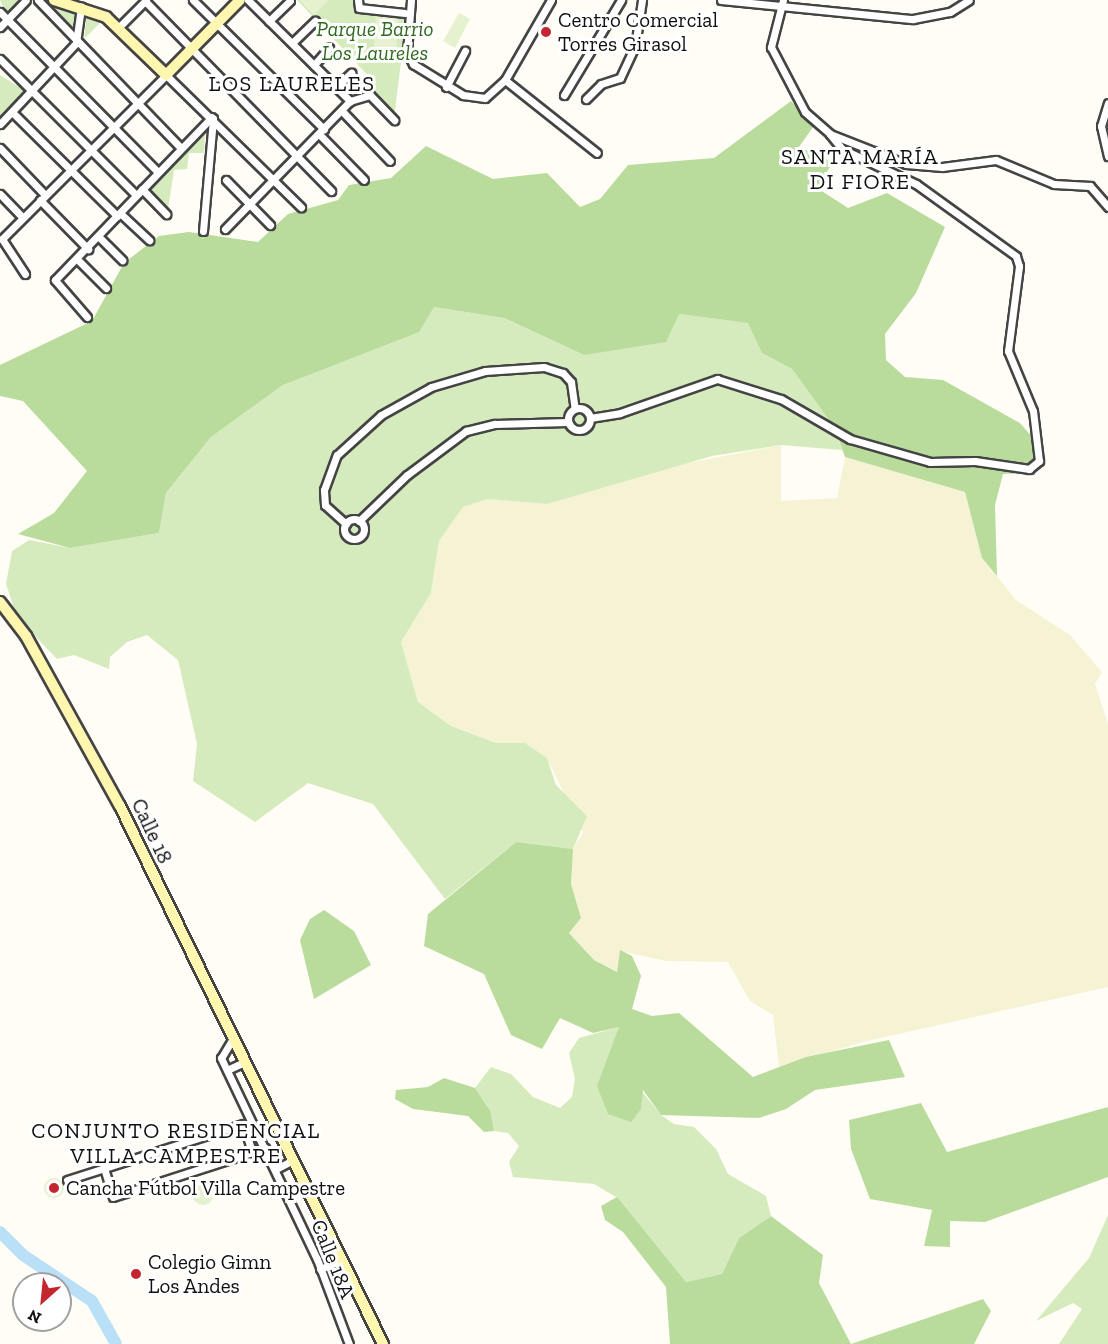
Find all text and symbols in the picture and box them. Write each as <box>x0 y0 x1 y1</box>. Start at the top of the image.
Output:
place label: Centro Comercial Torres Girasol <box>558 7 718 57</box>
park label: Parque Barrio Los Laureles <box>316 16 434 66</box>
marker: Centro Comercial Torres Girasol <box>539 25 553 39</box>
district label: LOS LAURELES <box>209 71 375 97</box>
district label: SANTA MARÍA DI FIORE <box>781 143 939 194</box>
street label: Calle 18 <box>126 794 178 868</box>
district label: CONJUNTO RESIDENCIAL VILLA CAMPESTRE <box>31 1117 321 1168</box>
place label: Cancha Fútbol Villa Campestre <box>66 1175 346 1201</box>
marker: Cancha Fútbol Villa Campestre <box>47 1181 61 1195</box>
street label: Calle 18A <box>306 1216 360 1302</box>
place label: Colegio Gimn Los Andes <box>148 1249 271 1299</box>
marker: Colegio Gimn Los Andes <box>129 1267 143 1281</box>
north arrow <box>12 1272 72 1332</box>
text: N <box>25 1305 44 1328</box>

